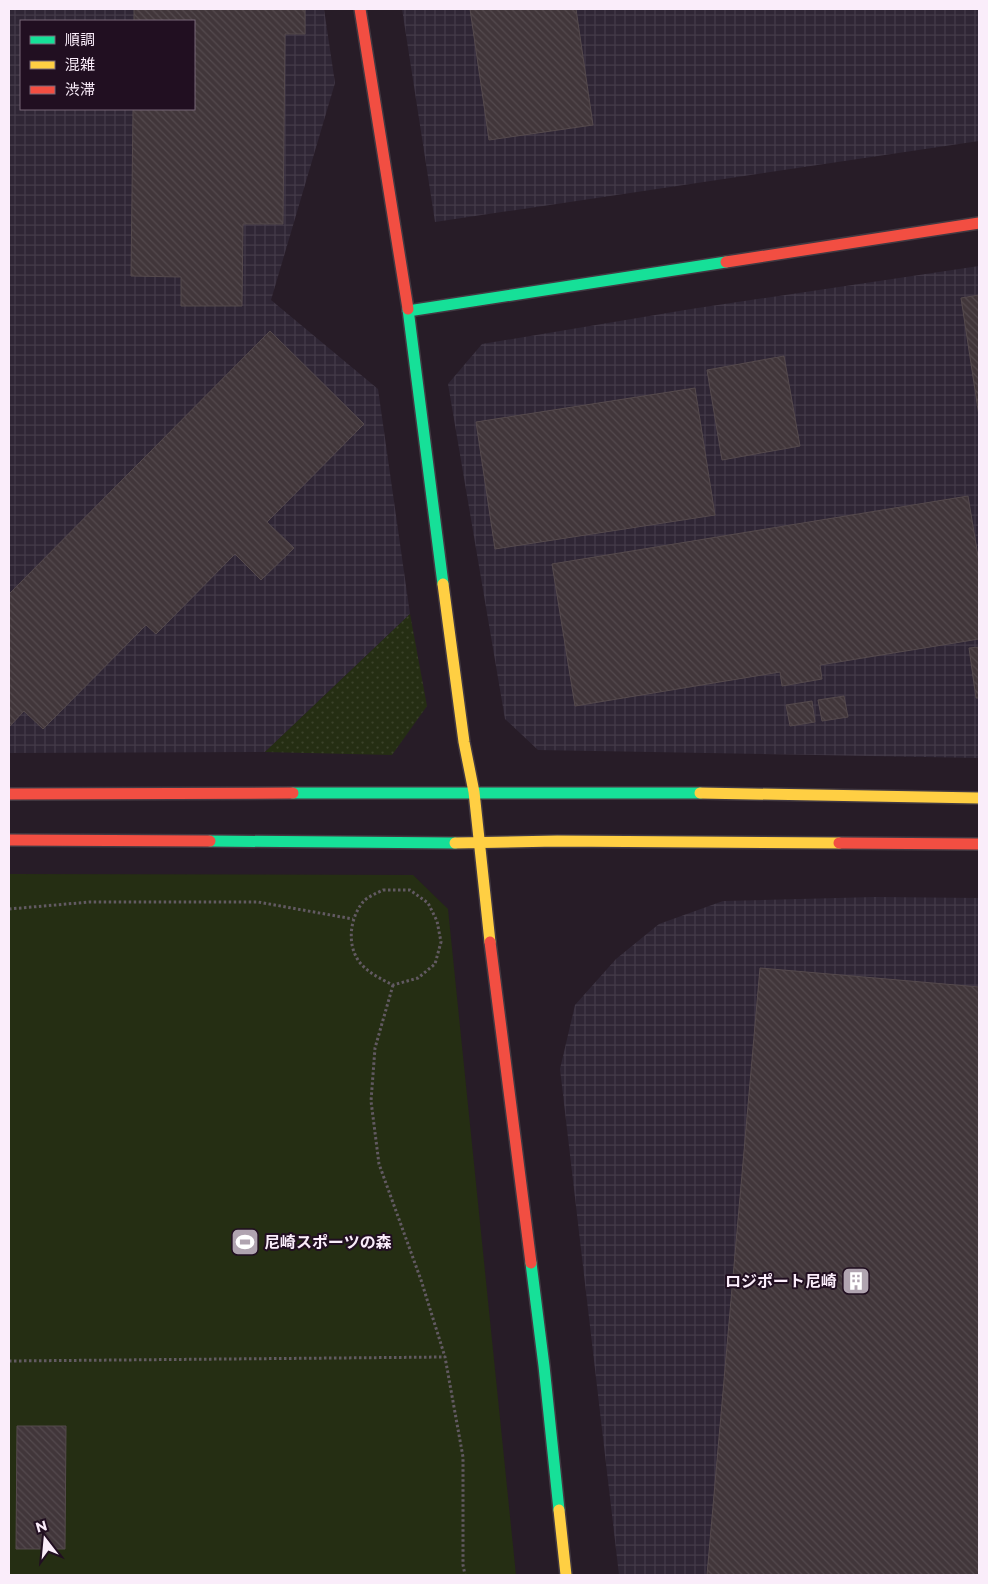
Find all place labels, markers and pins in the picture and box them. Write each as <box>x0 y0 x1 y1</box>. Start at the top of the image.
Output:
sports icon: 尼崎スポーツの森 <box>230 1227 260 1257</box>
place label: 尼崎スポーツの森 <box>264 1233 392 1252</box>
building icon: ロジポート尼崎 <box>841 1266 871 1296</box>
place label: ロジポート尼崎 <box>725 1272 837 1291</box>

